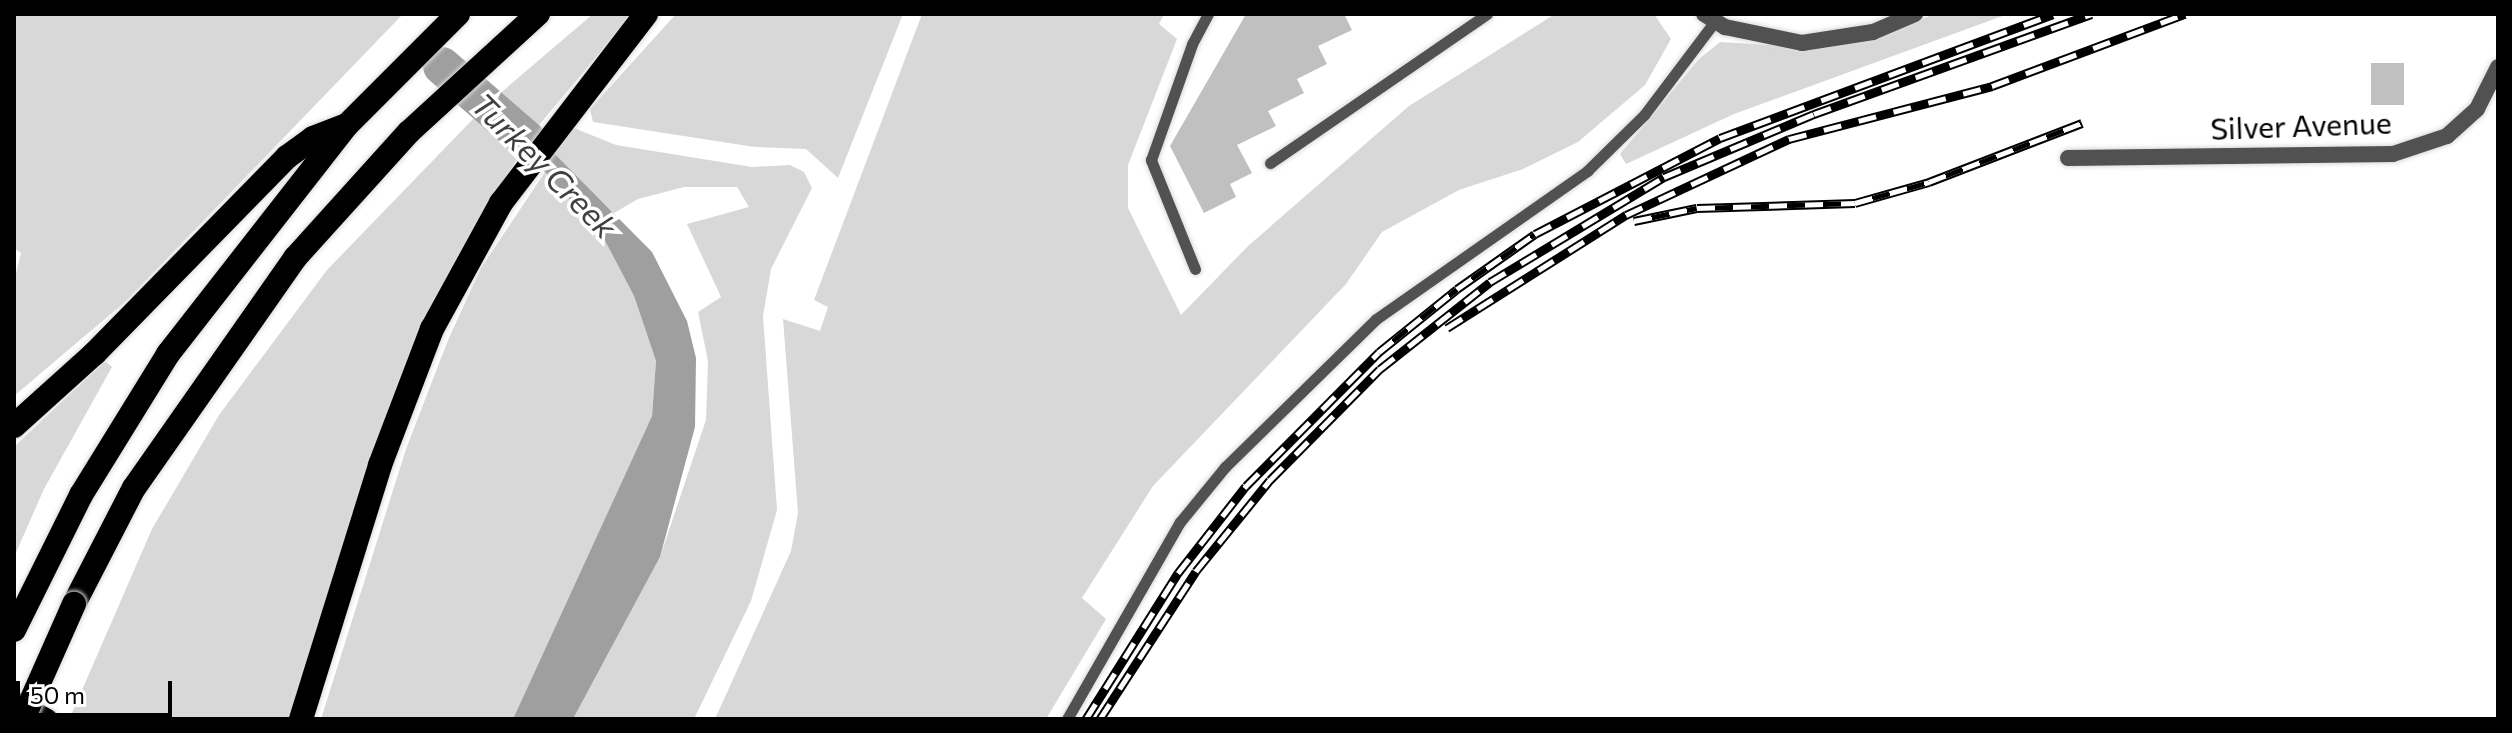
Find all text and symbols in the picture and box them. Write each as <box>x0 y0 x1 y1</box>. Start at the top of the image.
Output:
water label: Turkey Creek <box>464 84 626 246</box>
street label: Silver Avenue <box>2210 104 2392 146</box>
scale bar <box>20 665 176 715</box>
text: 50 m <box>30 680 85 709</box>

